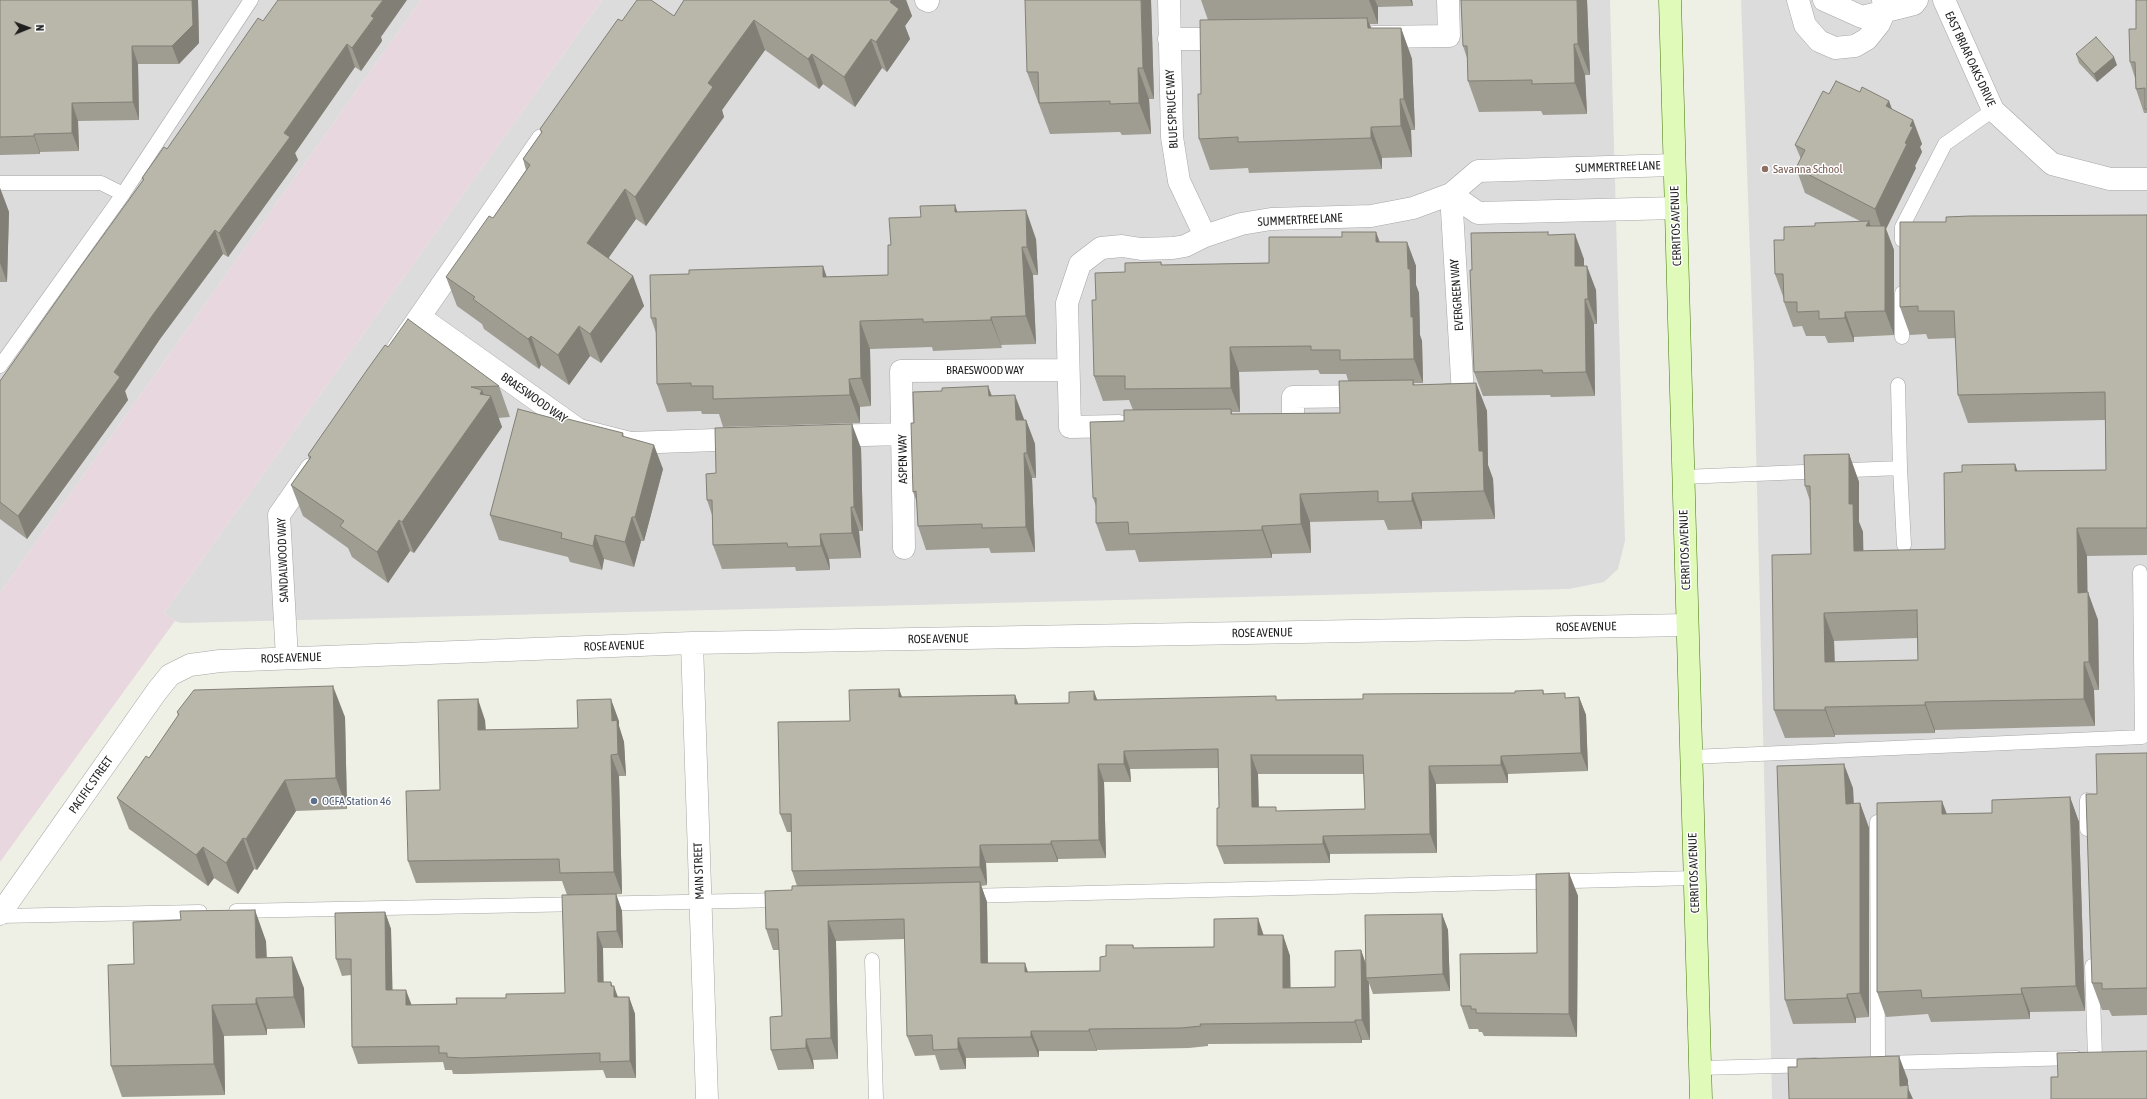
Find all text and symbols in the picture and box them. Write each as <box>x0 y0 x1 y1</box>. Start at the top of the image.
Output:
north arrow <box>8 8 48 48</box>
street label: EAST BRIAR OAKS DRIVE <box>1942 9 1998 109</box>
text: N <box>34 24 46 31</box>
street label: BLUE SPRUCE WAY <box>1163 69 1181 149</box>
street label: SUMMERTREE LANE <box>1575 158 1661 176</box>
place label: Savanna School <box>1773 162 1843 176</box>
marker: Savanna School <box>1760 164 1770 174</box>
street label: CERRITOS AVENUE <box>1667 186 1685 266</box>
street label: SUMMERTREE LANE <box>1257 211 1343 229</box>
street label: EVERGREEN WAY <box>1447 258 1467 332</box>
street label: BRAESWOOD WAY <box>946 363 1024 377</box>
street label: BRAESWOOD WAY <box>498 370 570 426</box>
street label: ASPEN WAY <box>895 434 911 484</box>
street label: CERRITOS AVENUE <box>1676 510 1694 590</box>
street label: SANDALWOOD WAY <box>274 517 292 603</box>
street label: ROSE AVENUE <box>1556 619 1616 635</box>
street label: ROSE AVENUE <box>1232 625 1292 641</box>
street label: ROSE AVENUE <box>908 631 968 647</box>
street label: ROSE AVENUE <box>583 638 645 654</box>
street label: ROSE AVENUE <box>260 650 322 666</box>
street label: PACIFIC STREET <box>66 754 116 816</box>
place label: OCFA Station 46 <box>322 794 391 808</box>
marker: OCFA Station 46 <box>309 796 319 806</box>
street label: CERRITOS AVENUE <box>1685 833 1703 913</box>
street label: MAIN STREET <box>691 842 707 900</box>

